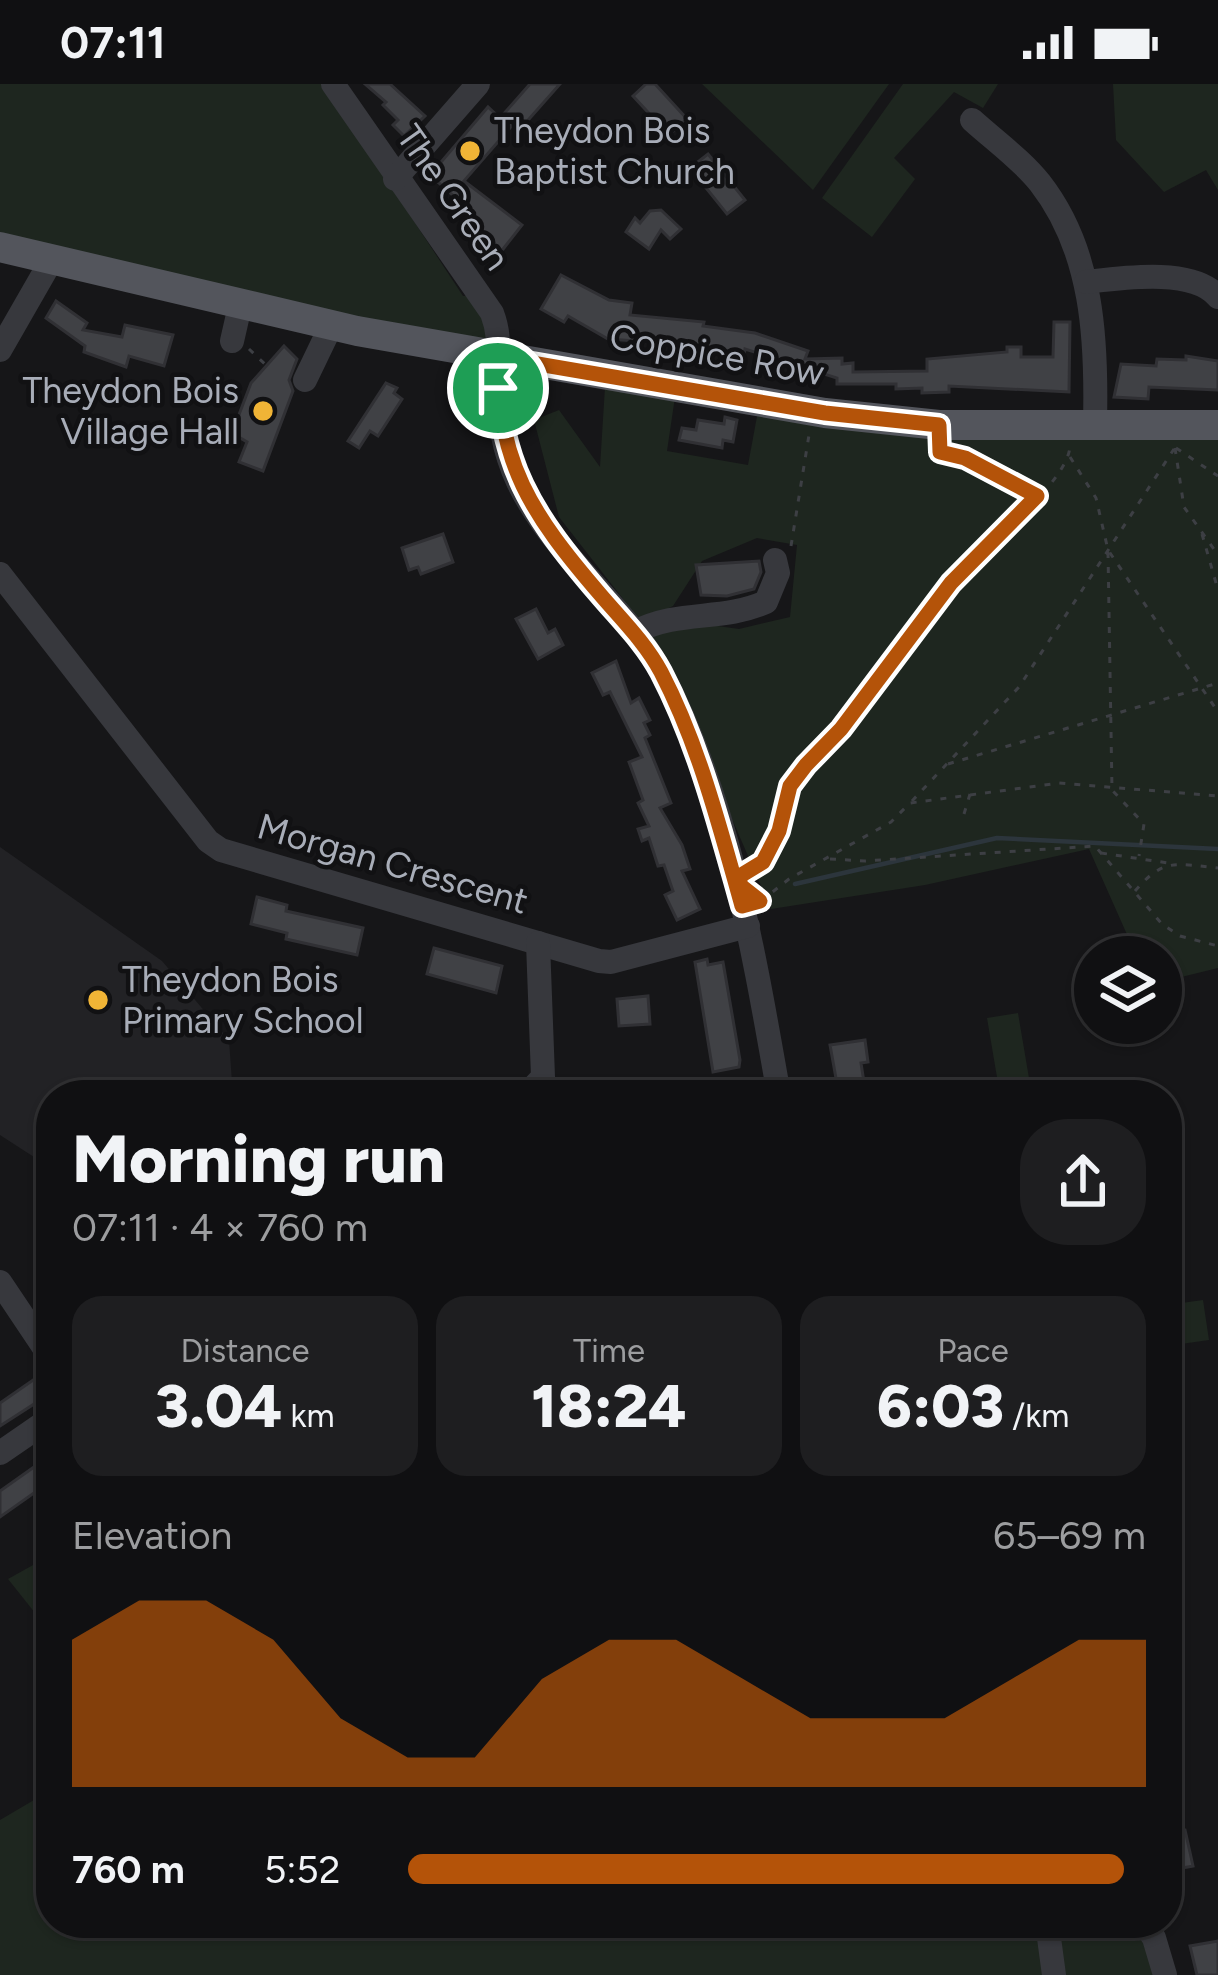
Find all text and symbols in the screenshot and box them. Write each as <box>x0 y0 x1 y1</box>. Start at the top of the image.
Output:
text: 07:11 <box>60 15 166 69</box>
place label: Theydon Bois Baptist Church <box>494 109 735 193</box>
street label: The Green <box>388 116 519 278</box>
marker: Theydon Bois Baptist Church <box>457 138 483 164</box>
street label: Coppice Row <box>606 314 827 395</box>
pin <box>447 337 549 439</box>
icon: arrive <box>465 355 531 421</box>
place label: Theydon Bois Village Hall <box>22 369 239 453</box>
marker: Theydon Bois Village Hall <box>250 398 276 424</box>
street label: Morgan Crescent <box>253 804 533 923</box>
map controls <box>1074 936 1182 1044</box>
button: layers <box>1074 936 1182 1044</box>
place label: Theydon Bois Primary School <box>122 958 364 1042</box>
marker: Theydon Bois Primary School <box>85 987 111 1013</box>
text: Morning run <box>72 1119 445 1199</box>
button: share <box>1020 1119 1146 1245</box>
text: 07:11 · 4 × 760 m <box>72 1204 368 1251</box>
text: Distance <box>180 1331 310 1370</box>
text: Time <box>573 1331 645 1370</box>
text: Pace <box>937 1331 1009 1370</box>
text: 3.04 <box>155 1370 282 1442</box>
text: 18:24 <box>531 1370 687 1442</box>
text: 6:03 <box>877 1370 1004 1442</box>
text: km <box>282 1396 335 1435</box>
text: /km <box>1004 1396 1069 1435</box>
text: Elevation <box>72 1512 232 1559</box>
text: 65–69 m <box>993 1512 1146 1559</box>
text: 760 m <box>72 1846 185 1893</box>
text: 5:52 <box>264 1846 341 1893</box>

